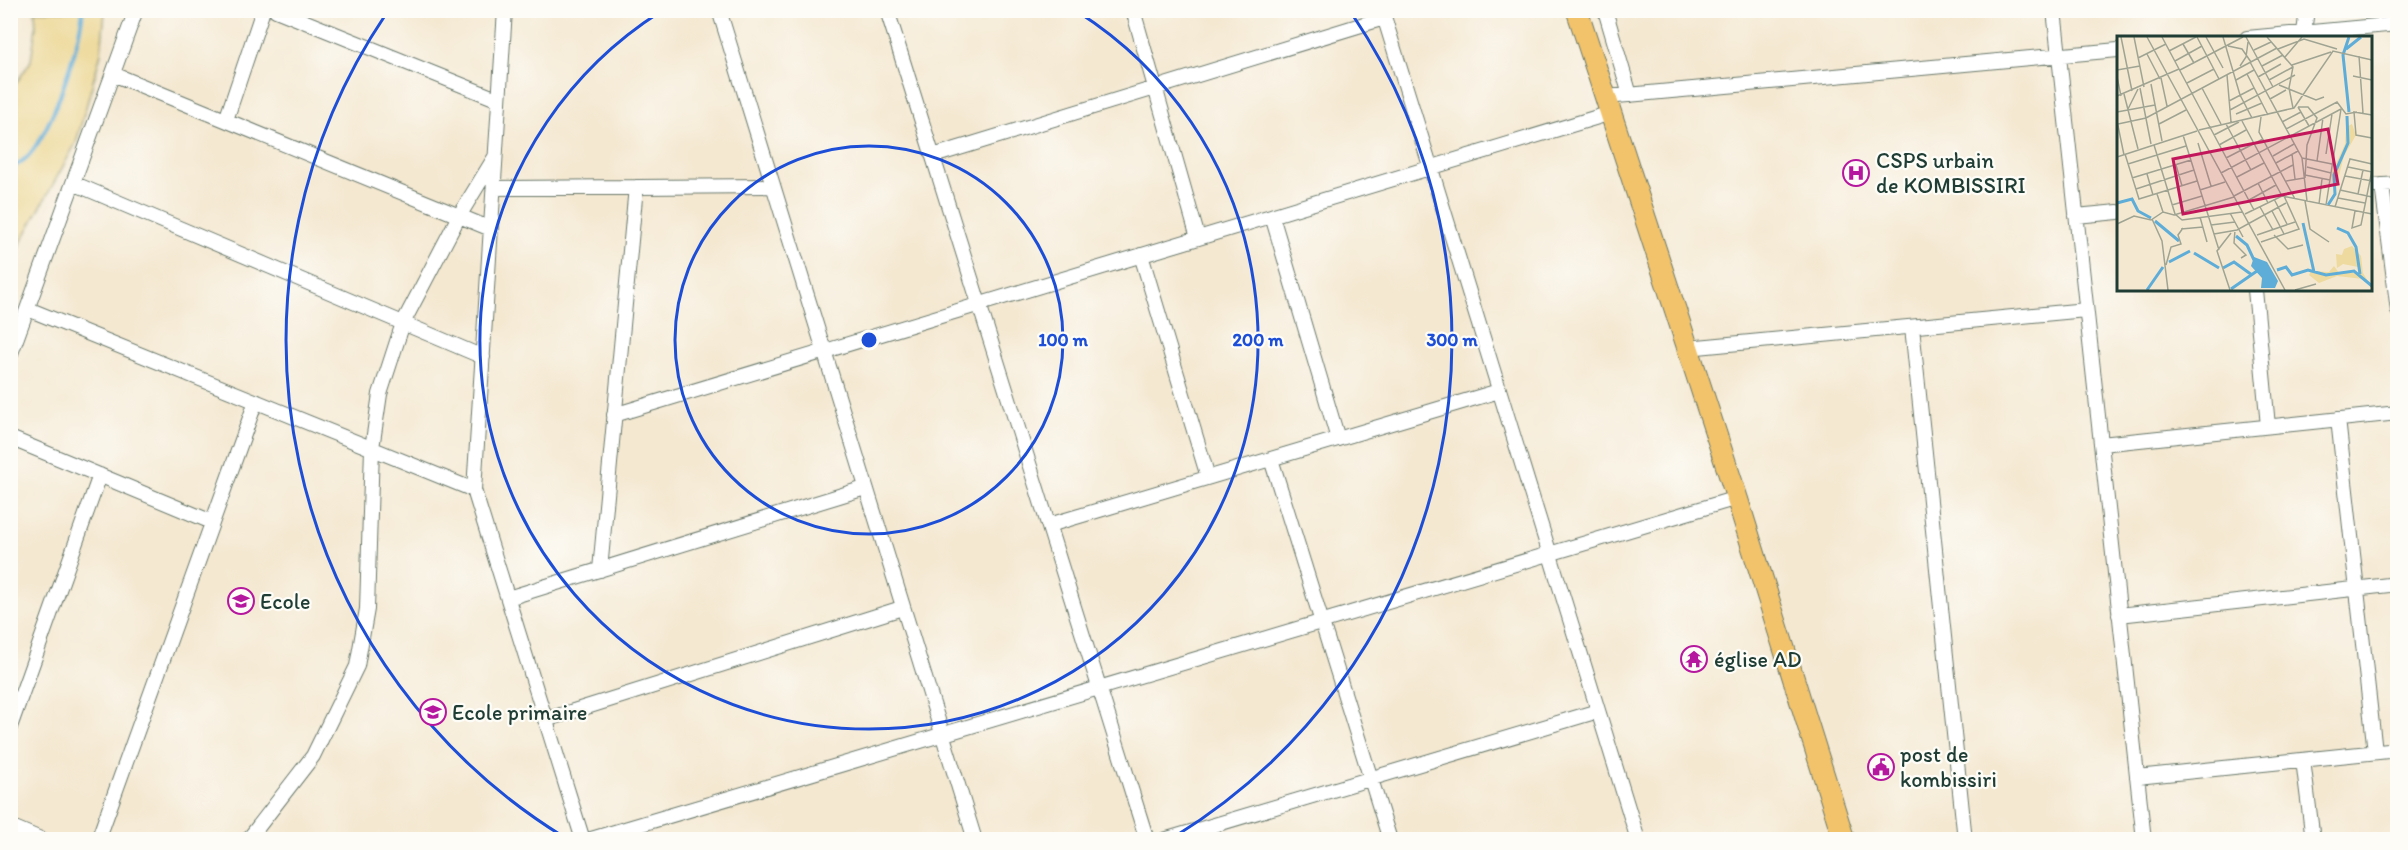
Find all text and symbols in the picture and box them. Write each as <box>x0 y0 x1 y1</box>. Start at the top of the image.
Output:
inset map <box>2117 36 2372 291</box>
place label: CSPS urbain de KOMBISSIRI <box>1876 147 2026 199</box>
hospital icon: CSPS urbain de KOMBISSIRI <box>1841 158 1871 188</box>
text: 100 m <box>1038 329 1089 351</box>
text: 200 m <box>1233 329 1284 351</box>
text: 300 m <box>1426 329 1478 351</box>
centre of rings <box>859 330 879 350</box>
school or university icon: Ecole <box>226 586 256 616</box>
place label: Ecole <box>260 588 310 615</box>
temple icon: église AD <box>1679 644 1709 674</box>
place label: église AD <box>1714 646 1802 673</box>
school or university icon: Ecole primaire <box>418 697 448 727</box>
place label: Ecole primaire <box>452 699 587 726</box>
place label: post de kombissiri <box>1900 741 1997 793</box>
public building icon: post de kombissiri <box>1866 752 1896 782</box>

